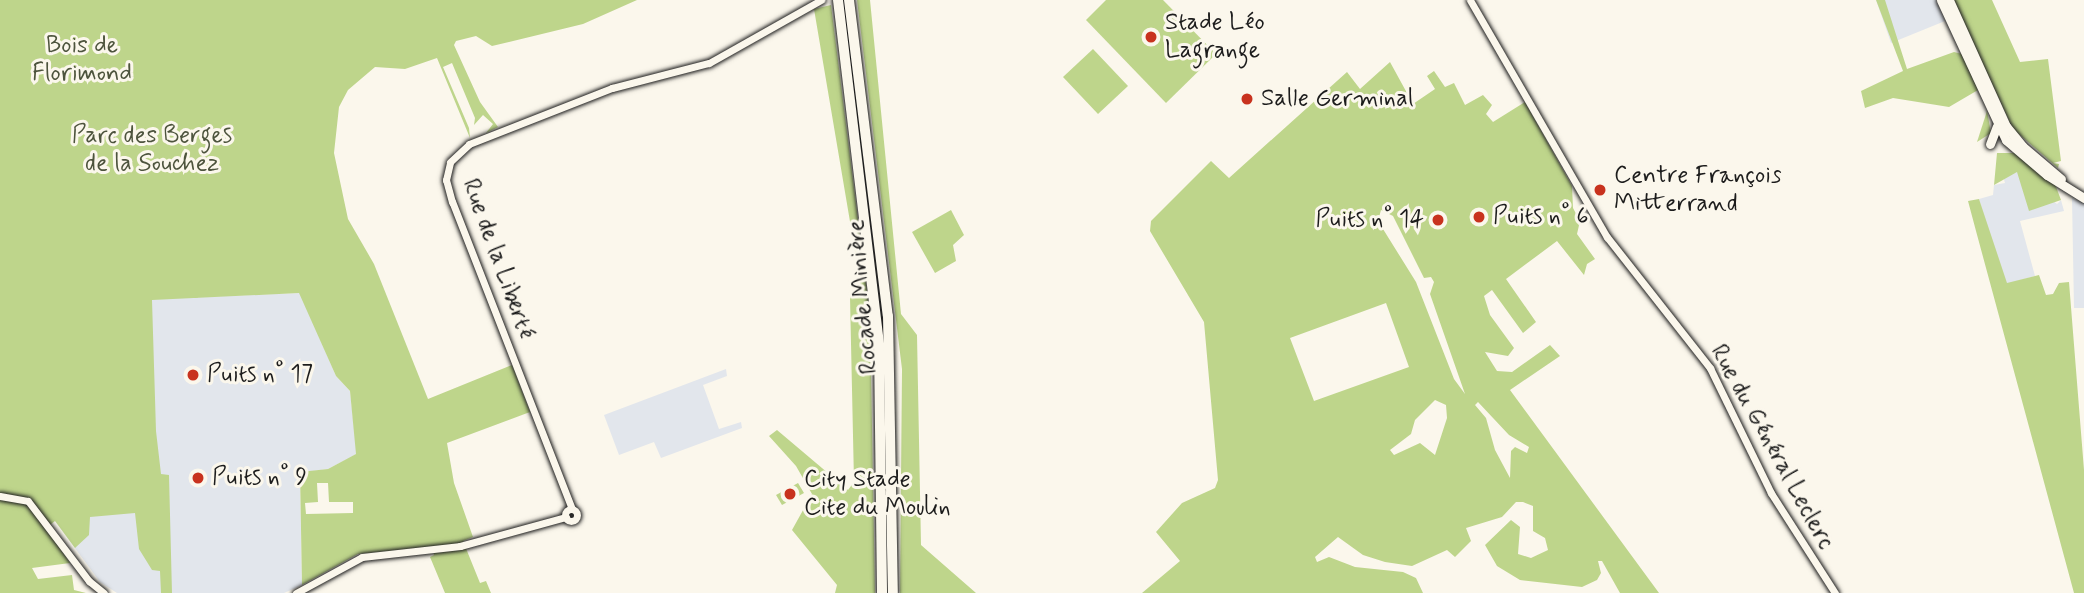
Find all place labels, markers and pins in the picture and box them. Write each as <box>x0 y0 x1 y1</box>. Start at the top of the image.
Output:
place label: Stade Léo Lagrange <box>1165 9 1265 65</box>
marker: Stade Léo Lagrange <box>1143 29 1159 45</box>
place label: Salle Germinal <box>1261 85 1417 113</box>
marker: Salle Germinal <box>1239 91 1255 107</box>
place label: Centre François Mitterrand <box>1614 162 1785 218</box>
marker: Centre François Mitterrand <box>1592 182 1608 198</box>
place label: Puits n° 6 <box>1493 203 1588 231</box>
place label: Puits n° 14 <box>1316 206 1424 234</box>
marker: Puits n° 6 <box>1471 209 1487 225</box>
marker: Puits n° 14 <box>1430 212 1446 228</box>
place label: Puits n° 17 <box>207 361 313 389</box>
marker: Puits n° 17 <box>185 367 201 383</box>
place label: Puits n° 9 <box>212 464 307 492</box>
place label: City Stade Cite du Moulin <box>804 466 947 522</box>
marker: Puits n° 9 <box>190 470 206 486</box>
marker: City Stade Cite du Moulin <box>782 486 798 502</box>

